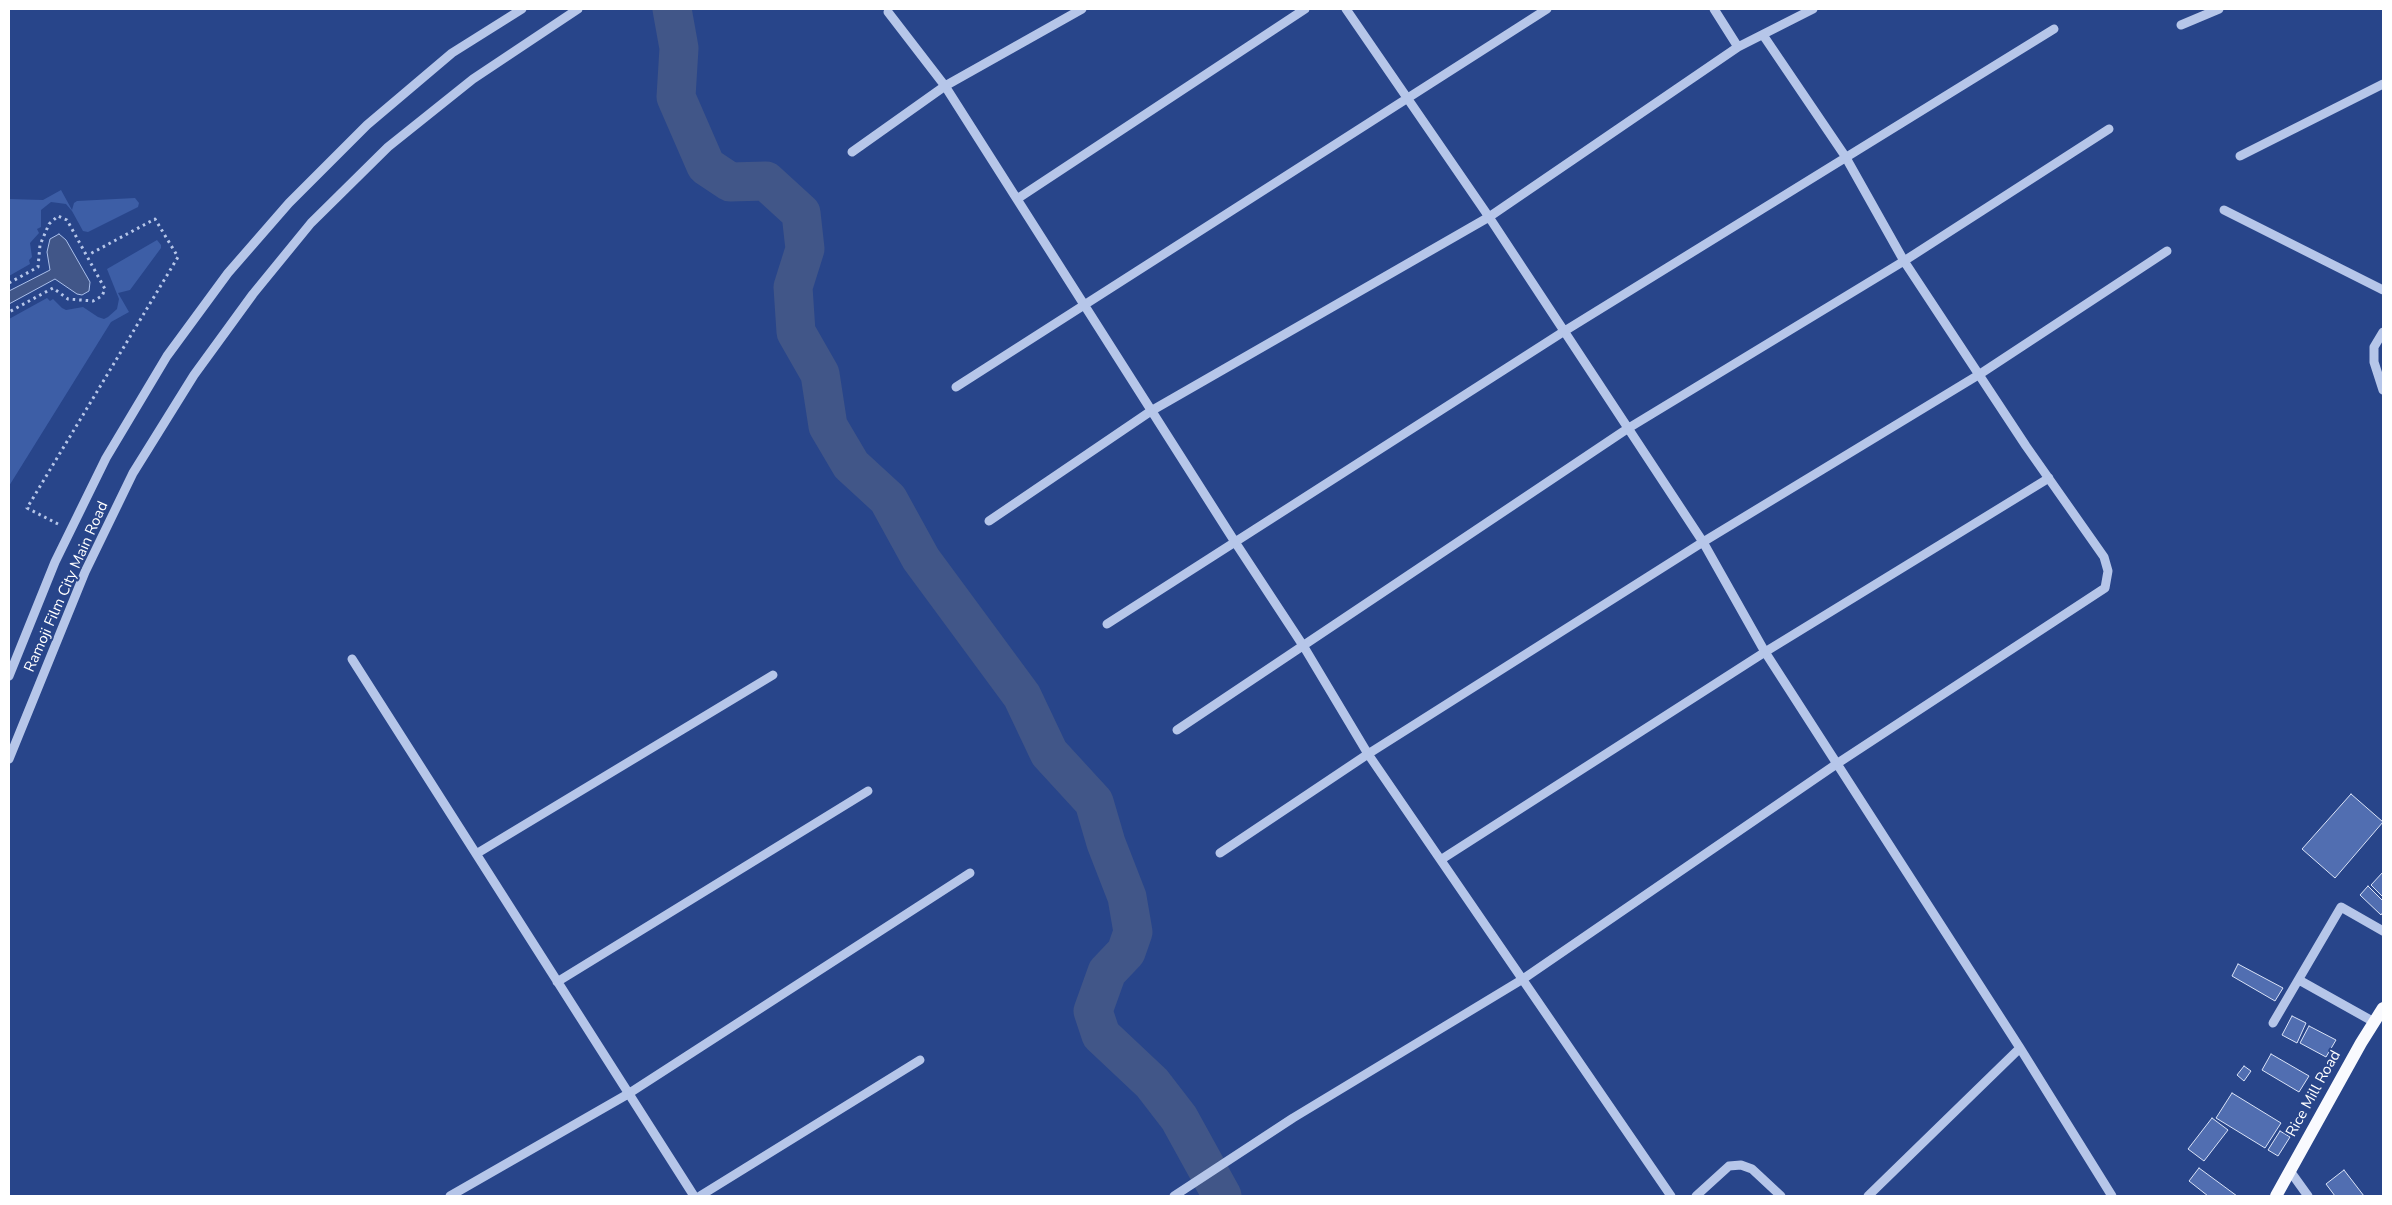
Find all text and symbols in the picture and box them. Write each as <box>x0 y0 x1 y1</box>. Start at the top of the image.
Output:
street label: Ramoji Film City Main Road <box>21 499 113 675</box>
street label: Rice Mill Road <box>2283 1048 2345 1140</box>

